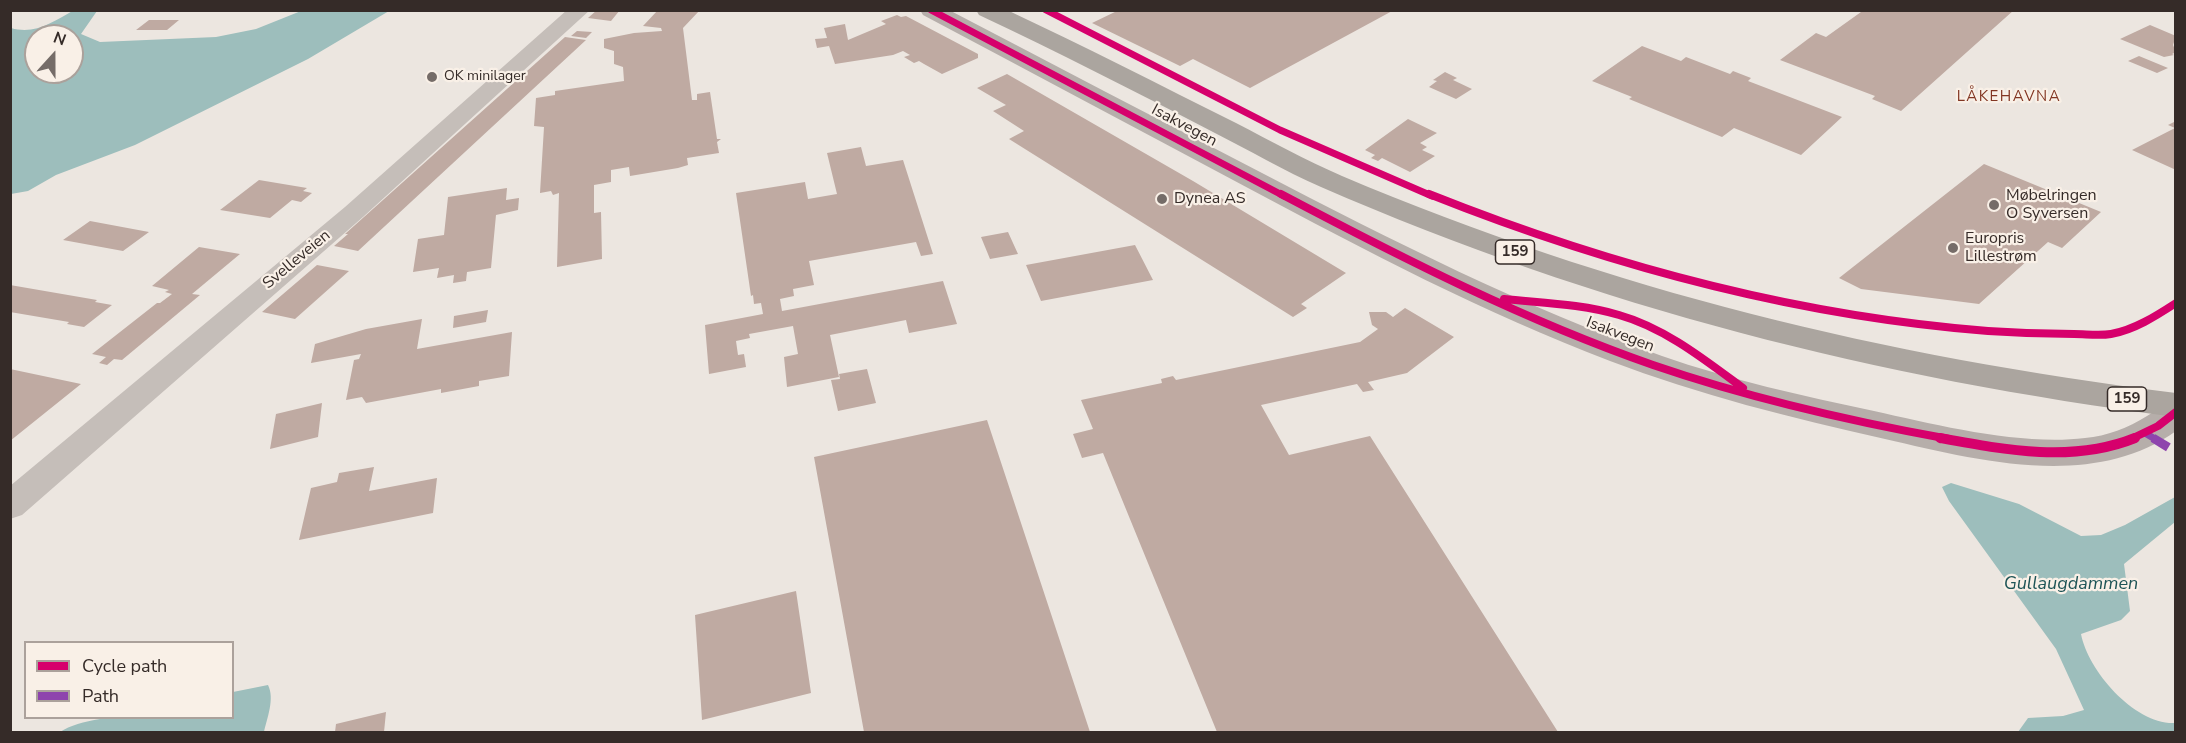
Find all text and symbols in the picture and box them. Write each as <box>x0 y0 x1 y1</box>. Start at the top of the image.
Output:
north arrow <box>24 24 84 84</box>
text: N <box>50 27 69 51</box>
place label: OK minilager <box>444 69 526 85</box>
marker: OK minilager <box>425 70 439 84</box>
district label: LÅKEHAVNA <box>1957 88 2061 106</box>
street label: Isakvegen <box>1148 101 1220 151</box>
place label: Møbelringen O Syversen <box>2006 186 2097 224</box>
place label: Dynea AS <box>1174 189 1246 209</box>
marker: Dynea AS <box>1155 192 1169 206</box>
marker: Møbelringen O Syversen <box>1987 198 2001 212</box>
street label: Svelleveien <box>259 226 335 294</box>
place label: Europris Lillestrøm <box>1965 229 2037 267</box>
road number: 159 <box>1496 240 1534 264</box>
marker: Europris Lillestrøm <box>1946 241 1960 255</box>
street label: Isakvegen <box>1583 313 1657 357</box>
road number: 159 <box>2108 387 2146 411</box>
water label: Gullaugdammen <box>2004 574 2138 596</box>
legend <box>24 641 234 719</box>
text: Cycle path <box>82 654 167 678</box>
text: Path <box>82 684 119 708</box>

